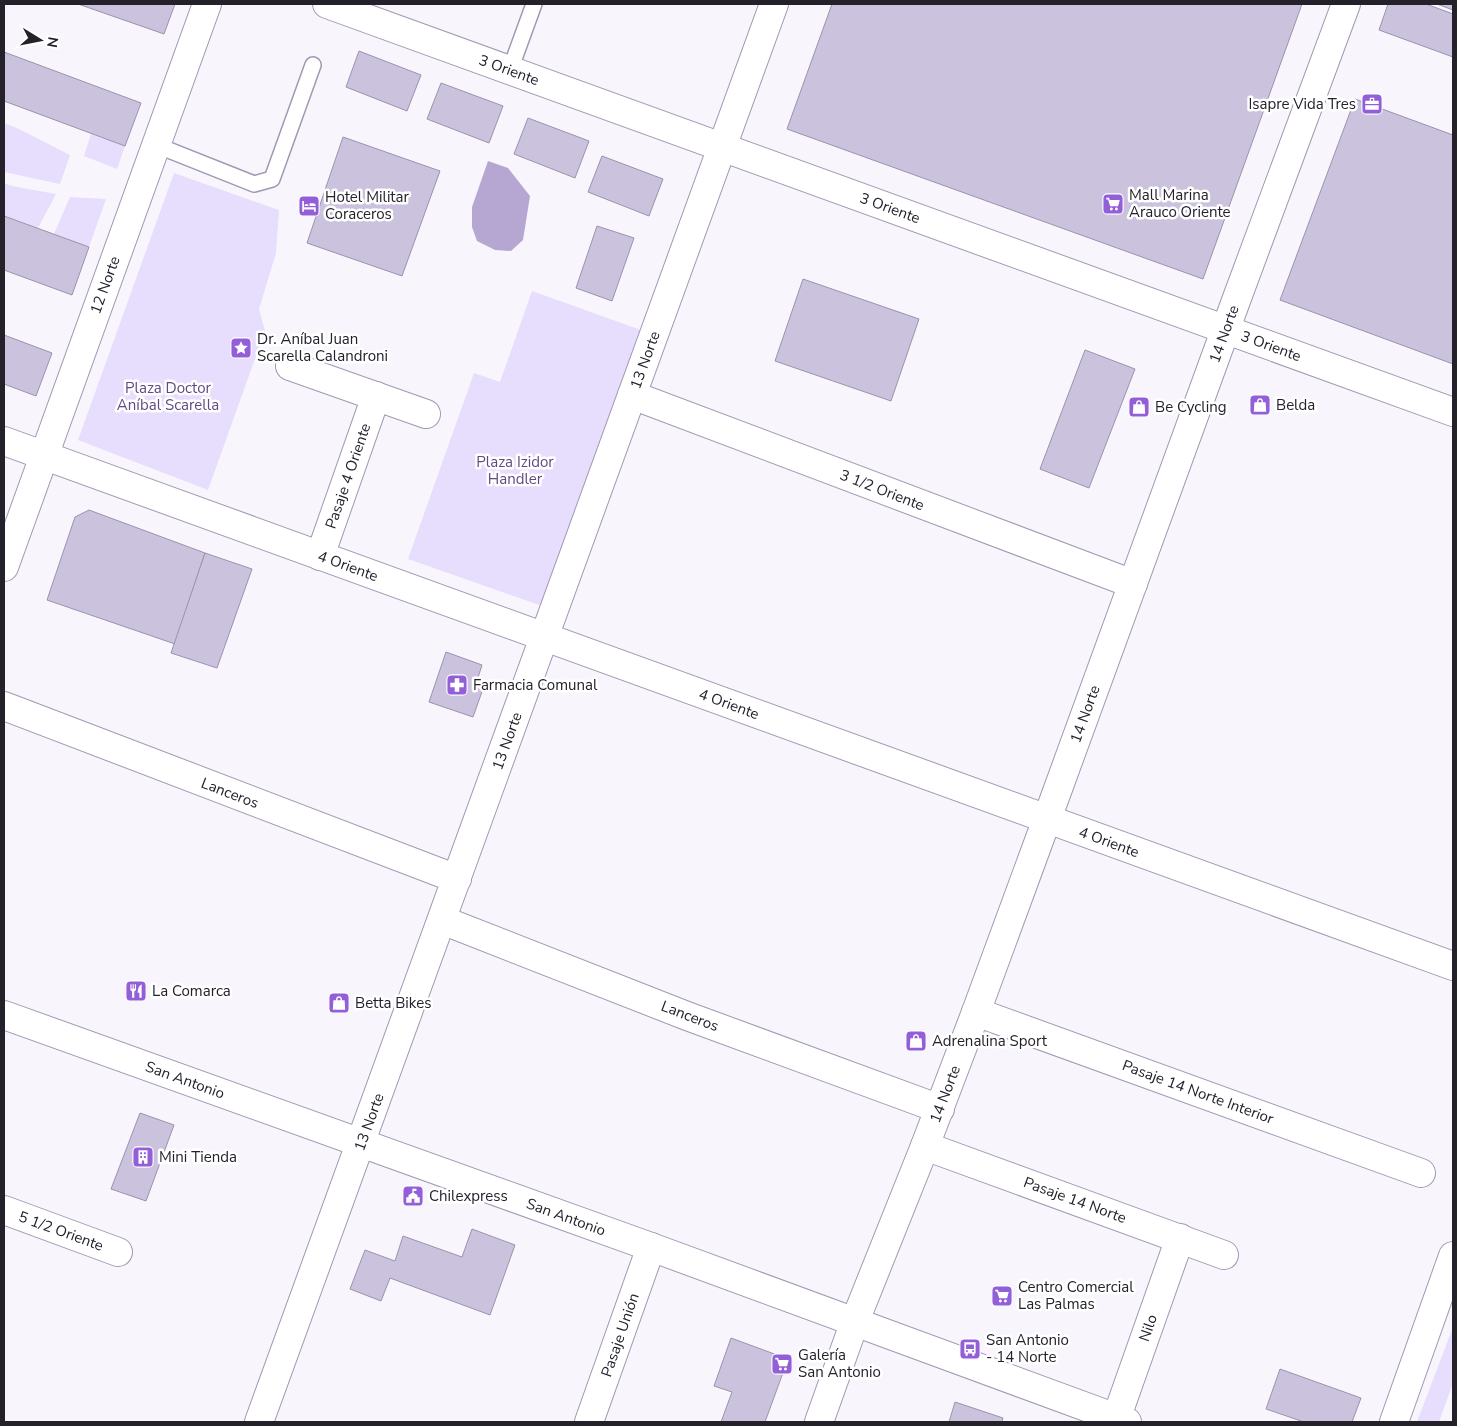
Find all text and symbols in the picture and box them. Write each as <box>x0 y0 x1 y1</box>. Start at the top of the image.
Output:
north arrow <box>15 15 65 65</box>
text: N <box>42 35 63 49</box>
street label: 3 Oriente <box>476 50 542 90</box>
office icon: Isapre Vida Tres <box>1360 92 1384 116</box>
place label: Isapre Vida Tres <box>1248 94 1356 114</box>
place label: Mall Marina Arauco Oriente <box>1129 185 1231 222</box>
place label: Hotel Militar Coraceros <box>325 187 410 224</box>
street label: 3 Oriente <box>857 188 923 228</box>
supermarket icon: Mall Marina Arauco Oriente <box>1101 192 1125 216</box>
hotel icon: Hotel Militar Coraceros <box>297 194 321 218</box>
street label: 12 Norte <box>85 253 125 317</box>
street label: 14 Norte <box>1204 302 1244 366</box>
street label: 3 Oriente <box>1238 326 1304 366</box>
street label: 13 Norte <box>625 328 665 392</box>
place label: Dr. Aníbal Juan Scarella Calandroni <box>257 329 388 366</box>
place icon: Dr. Aníbal Juan Scarella Calandroni <box>229 336 253 360</box>
park label: Plaza Doctor Aníbal Scarella <box>117 378 219 415</box>
shop icon: Belda <box>1248 393 1272 417</box>
shop icon: Be Cycling <box>1127 395 1151 419</box>
place label: Belda <box>1276 395 1315 415</box>
place label: Be Cycling <box>1155 397 1227 417</box>
street label: Pasaje 4 Oriente <box>321 420 375 531</box>
park label: Plaza Izidor Handler <box>476 452 554 489</box>
street label: 3 1/2 Oriente <box>837 465 927 515</box>
street label: 4 Oriente <box>315 546 381 586</box>
pharmacy icon: Farmacia Comunal <box>445 673 469 697</box>
place label: Farmacia Comunal <box>473 675 598 695</box>
street label: 14 Norte <box>1065 682 1105 746</box>
street label: 4 Oriente <box>696 684 762 724</box>
street label: 13 Norte <box>487 709 527 773</box>
street label: Lanceros <box>198 773 262 813</box>
street label: 4 Oriente <box>1076 822 1142 862</box>
restaurant icon: La Comarca <box>124 979 148 1003</box>
place label: La Comarca <box>152 981 231 1001</box>
shop icon: Betta Bikes <box>327 991 351 1015</box>
place label: Betta Bikes <box>355 993 431 1013</box>
street label: Lanceros <box>658 996 722 1036</box>
shop icon: Adrenalina Sport <box>904 1029 928 1053</box>
place label: Adrenalina Sport <box>932 1031 1048 1051</box>
street label: Pasaje 14 Norte Interior <box>1120 1055 1277 1129</box>
street label: San Antonio <box>143 1056 227 1104</box>
street label: 14 Norte <box>925 1062 965 1126</box>
street label: 13 Norte <box>349 1090 389 1154</box>
building icon: Mini Tienda <box>131 1145 155 1169</box>
place label: Mini Tienda <box>159 1147 237 1167</box>
street label: Pasaje 14 Norte <box>1021 1172 1129 1228</box>
public building icon: Chilexpress <box>401 1184 425 1208</box>
place label: Chilexpress <box>429 1186 508 1206</box>
street label: San Antonio <box>524 1193 608 1241</box>
street label: 5 1/2 Oriente <box>16 1206 106 1256</box>
place label: Centro Comercial Las Palmas <box>1018 1277 1134 1314</box>
supermarket icon: Centro Comercial Las Palmas <box>990 1284 1014 1308</box>
street label: Pasaje Unión <box>596 1290 644 1380</box>
street label: Nilo <box>1134 1312 1162 1344</box>
place label: San Antonio - 14 Norte <box>986 1330 1069 1367</box>
bus stop icon: San Antonio - 14 Norte <box>958 1337 982 1361</box>
place label: Galería San Antonio <box>798 1345 881 1382</box>
supermarket icon: Galería San Antonio <box>770 1352 794 1376</box>

